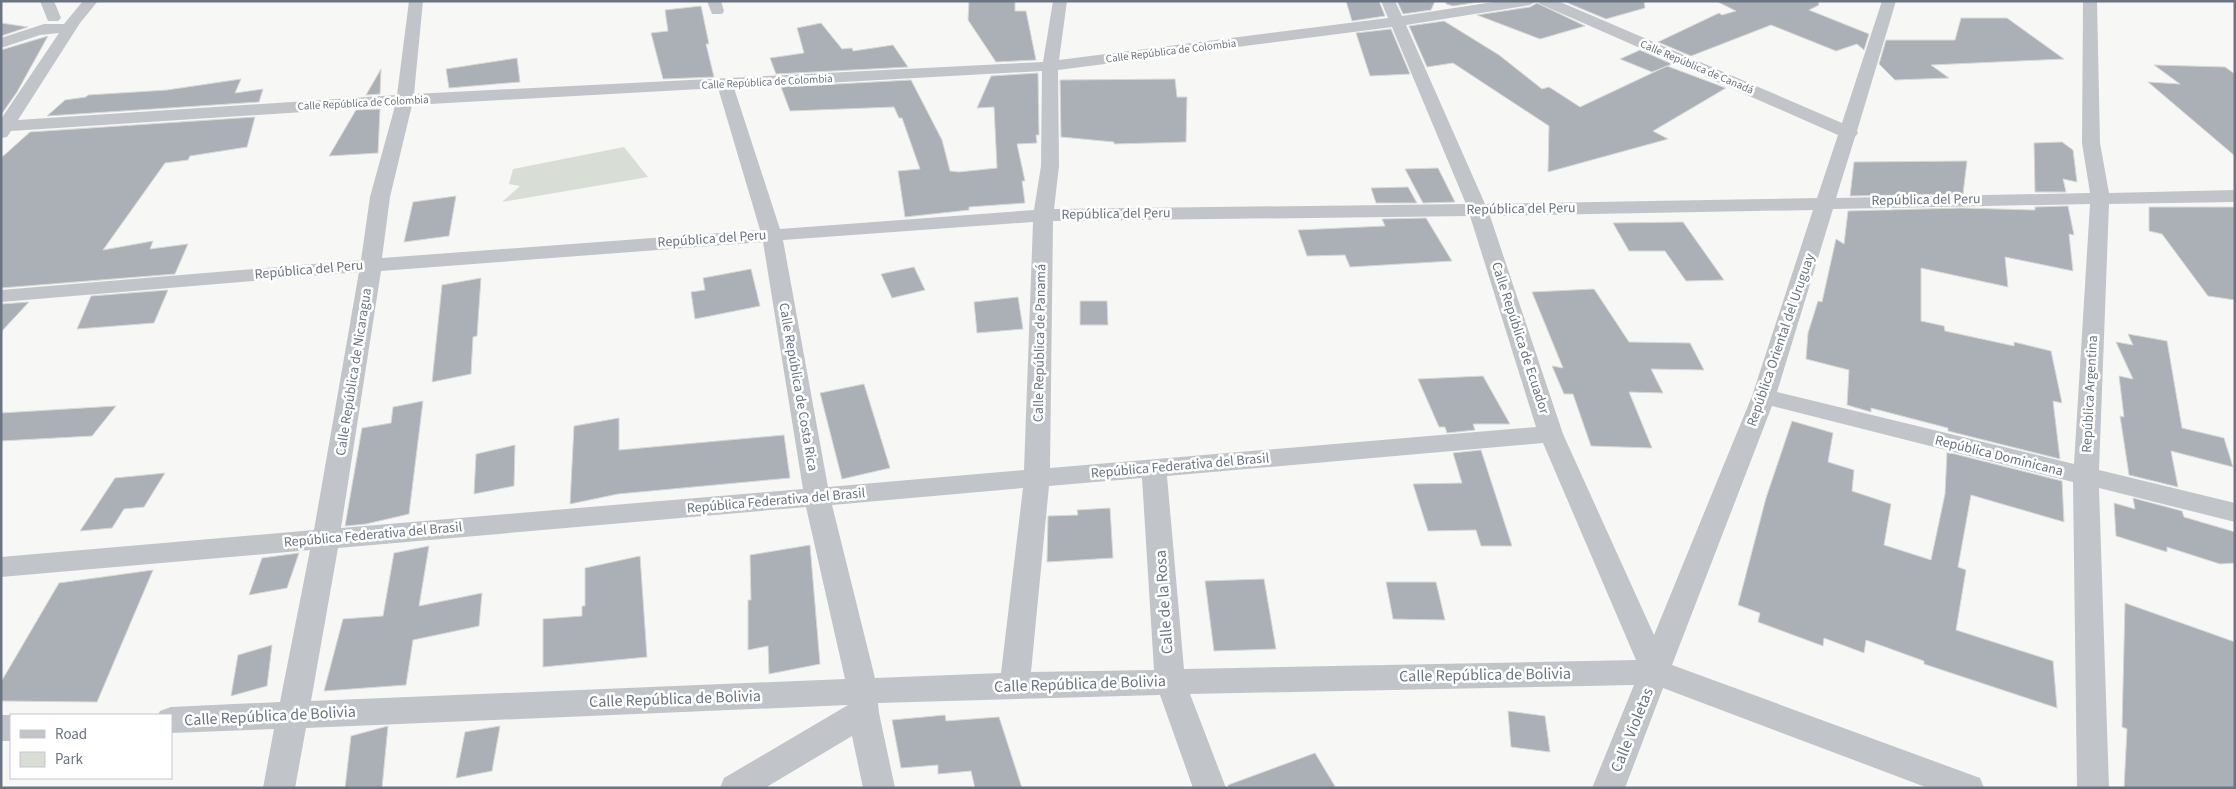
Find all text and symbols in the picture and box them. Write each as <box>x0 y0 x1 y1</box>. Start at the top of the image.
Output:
street label: Calle República de Colombia <box>1105 36 1237 66</box>
street label: Calle República de Canadá <box>1638 36 1756 98</box>
street label: Calle República de Colombia <box>701 71 833 93</box>
street label: Calle República de Colombia <box>297 92 429 114</box>
street label: República del Peru <box>1871 189 1981 211</box>
street label: República del Peru <box>1466 198 1576 220</box>
street label: República del Peru <box>1061 203 1171 225</box>
street label: República del Peru <box>657 225 767 253</box>
street label: República Oriental del Uruguay <box>1742 250 1820 429</box>
street label: República del Peru <box>254 255 364 285</box>
street label: Calle República de Ecuador <box>1486 259 1554 417</box>
street label: Calle República de Panamá <box>1029 264 1051 422</box>
street label: Calle República de Nicaragua <box>331 287 377 457</box>
street label: Calle República de Costa Rica <box>773 301 823 473</box>
street label: República Argentina <box>2077 335 2103 453</box>
street label: República Dominicana <box>1933 430 2065 482</box>
street label: República Federativa del Brasil <box>1090 448 1270 484</box>
street label: República Federativa del Brasil <box>686 483 866 519</box>
street label: República Federativa del Brasil <box>283 517 463 553</box>
street label: Calle de la Rosa <box>1149 549 1179 655</box>
street label: Calle República de Bolivia <box>1399 663 1571 687</box>
street label: Calle República de Bolivia <box>994 670 1166 698</box>
street label: Calle Violetas <box>1605 684 1659 775</box>
street label: Calle República de Bolivia <box>589 685 761 713</box>
street label: Calle República de Bolivia <box>184 701 356 731</box>
legend <box>10 714 172 779</box>
text: Road <box>55 724 87 745</box>
text: Park <box>55 749 84 770</box>

